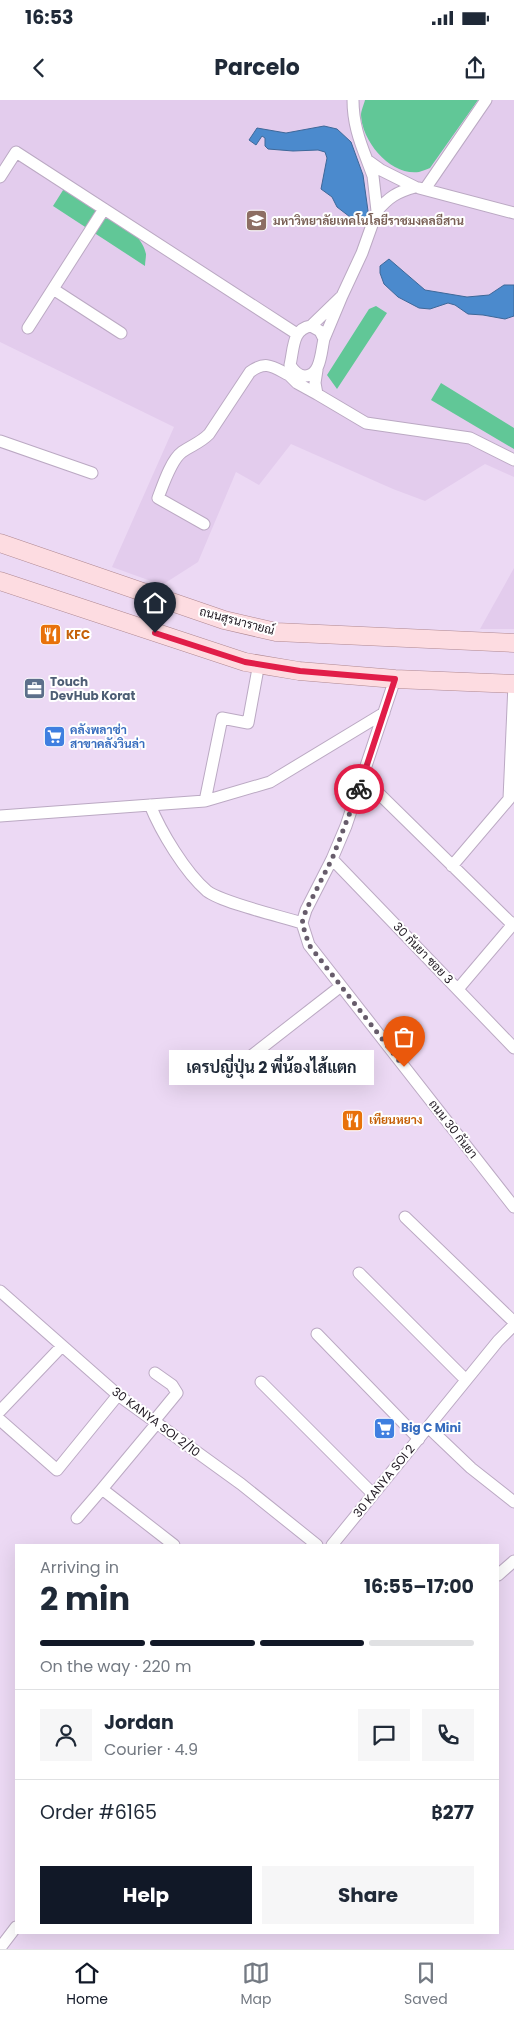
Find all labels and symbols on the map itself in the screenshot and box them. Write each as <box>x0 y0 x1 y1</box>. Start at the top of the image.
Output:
school or university icon: มหาวิทยาลัยเทคโนโลยีราชมงคลอีสาน <box>245 209 269 233</box>
place label: มหาวิทยาลัยเทคโนโลยีราชมงคลอีสาน <box>273 212 464 229</box>
pin <box>134 582 176 633</box>
street label: ถนนสุรนารายณ์ <box>197 602 277 640</box>
restaurant icon: KFC <box>38 623 62 647</box>
place label: KFC <box>66 626 90 643</box>
place label: Touch DevHub Korat <box>50 673 135 704</box>
office icon: Touch DevHub Korat <box>22 677 46 701</box>
place label: คลังพลาซ่า สาขาคลังวินล่า <box>70 721 145 752</box>
supermarket icon: คลังพลาซ่า สาขาคลังวินล่า <box>42 725 66 749</box>
courier <box>334 764 384 814</box>
street label: 30 กันยา ซอย 3 <box>390 918 457 987</box>
pin <box>383 1016 425 1067</box>
callout: เครปญี่ปุ่น 2 พี่น้องไส้แตก <box>169 1050 374 1084</box>
street label: ถนน 30 กันยา <box>425 1096 482 1162</box>
restaurant icon: เทียนหยาง <box>341 1108 365 1132</box>
place label: เทียนหยาง <box>369 1111 423 1128</box>
street label: 30 KANYA SOI 2/10 <box>109 1383 204 1460</box>
supermarket icon: Big C Mini <box>373 1416 397 1440</box>
place label: Big C Mini <box>401 1419 461 1436</box>
street label: 30 KANYA SOI 2 <box>349 1441 418 1521</box>

